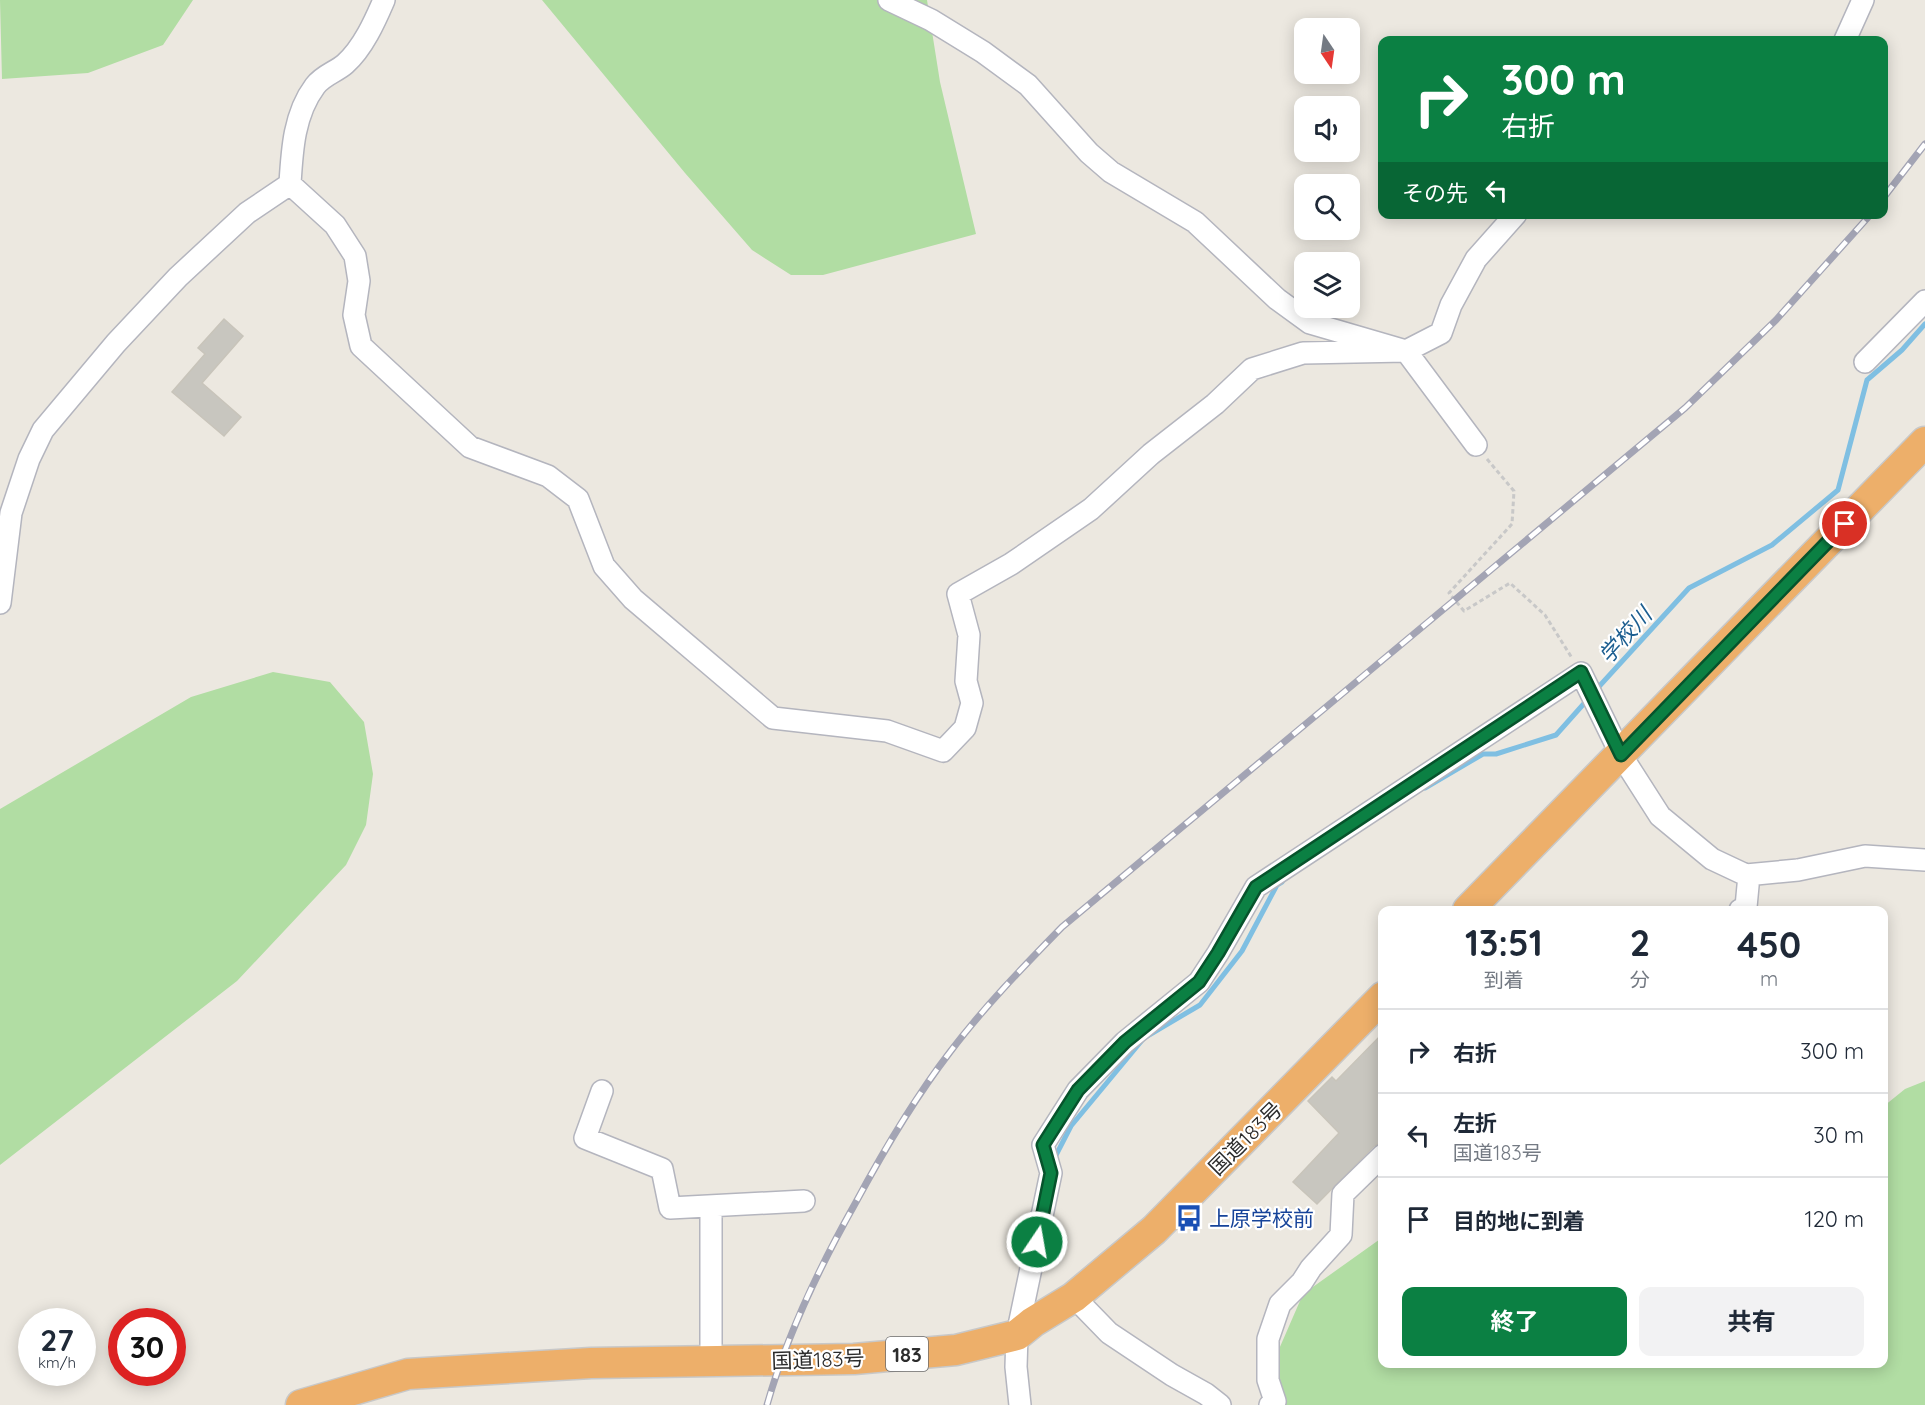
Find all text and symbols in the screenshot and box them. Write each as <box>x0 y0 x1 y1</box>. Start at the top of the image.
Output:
north arrow <box>1294 18 1360 84</box>
map controls <box>1294 18 1360 318</box>
text: 300 m <box>1501 53 1626 106</box>
icon: right <box>1402 60 1480 138</box>
button: sound <box>1294 96 1360 162</box>
text: 右折 <box>1501 109 1555 143</box>
button: search <box>1294 174 1360 240</box>
icon: left <box>1480 174 1513 207</box>
text: その先 <box>1402 179 1468 207</box>
button: layers <box>1294 252 1360 318</box>
pin <box>1819 498 1870 549</box>
icon: arrive <box>1828 507 1861 540</box>
water label: 学校川 <box>1593 600 1659 669</box>
text: 13:51 <box>1465 920 1543 965</box>
text: 2 <box>1630 920 1650 965</box>
text: 450 <box>1737 922 1801 967</box>
text: m <box>1760 966 1778 991</box>
text: 到着 <box>1484 967 1524 992</box>
text: 分 <box>1630 967 1650 992</box>
icon: right <box>1402 1035 1435 1068</box>
text: 300 m <box>1800 1037 1864 1065</box>
text: 右折 <box>1453 1039 1497 1067</box>
street label: 国道183号 <box>1203 1096 1287 1180</box>
text: 左折 <box>1453 1109 1497 1137</box>
icon: left <box>1402 1119 1435 1152</box>
text: 30 m <box>1813 1121 1864 1149</box>
text: 国道183号 <box>1453 1140 1542 1165</box>
bus stop icon: 上原学校前 <box>1174 1203 1204 1233</box>
icon: arrive <box>1402 1203 1435 1236</box>
place label: 上原学校前 <box>1209 1205 1314 1231</box>
text: 120 m <box>1805 1205 1864 1233</box>
text: 目的地に到着 <box>1453 1207 1585 1235</box>
position arrow <box>1005 1210 1069 1274</box>
button: 終了 <box>1402 1287 1627 1356</box>
button: 共有 <box>1639 1287 1864 1356</box>
speed limit sign: 30 <box>108 1308 186 1386</box>
text: 27 <box>40 1321 74 1359</box>
road number: 183 <box>886 1337 928 1371</box>
street label: 国道183号 <box>771 1344 865 1374</box>
text: km/h <box>38 1353 76 1372</box>

